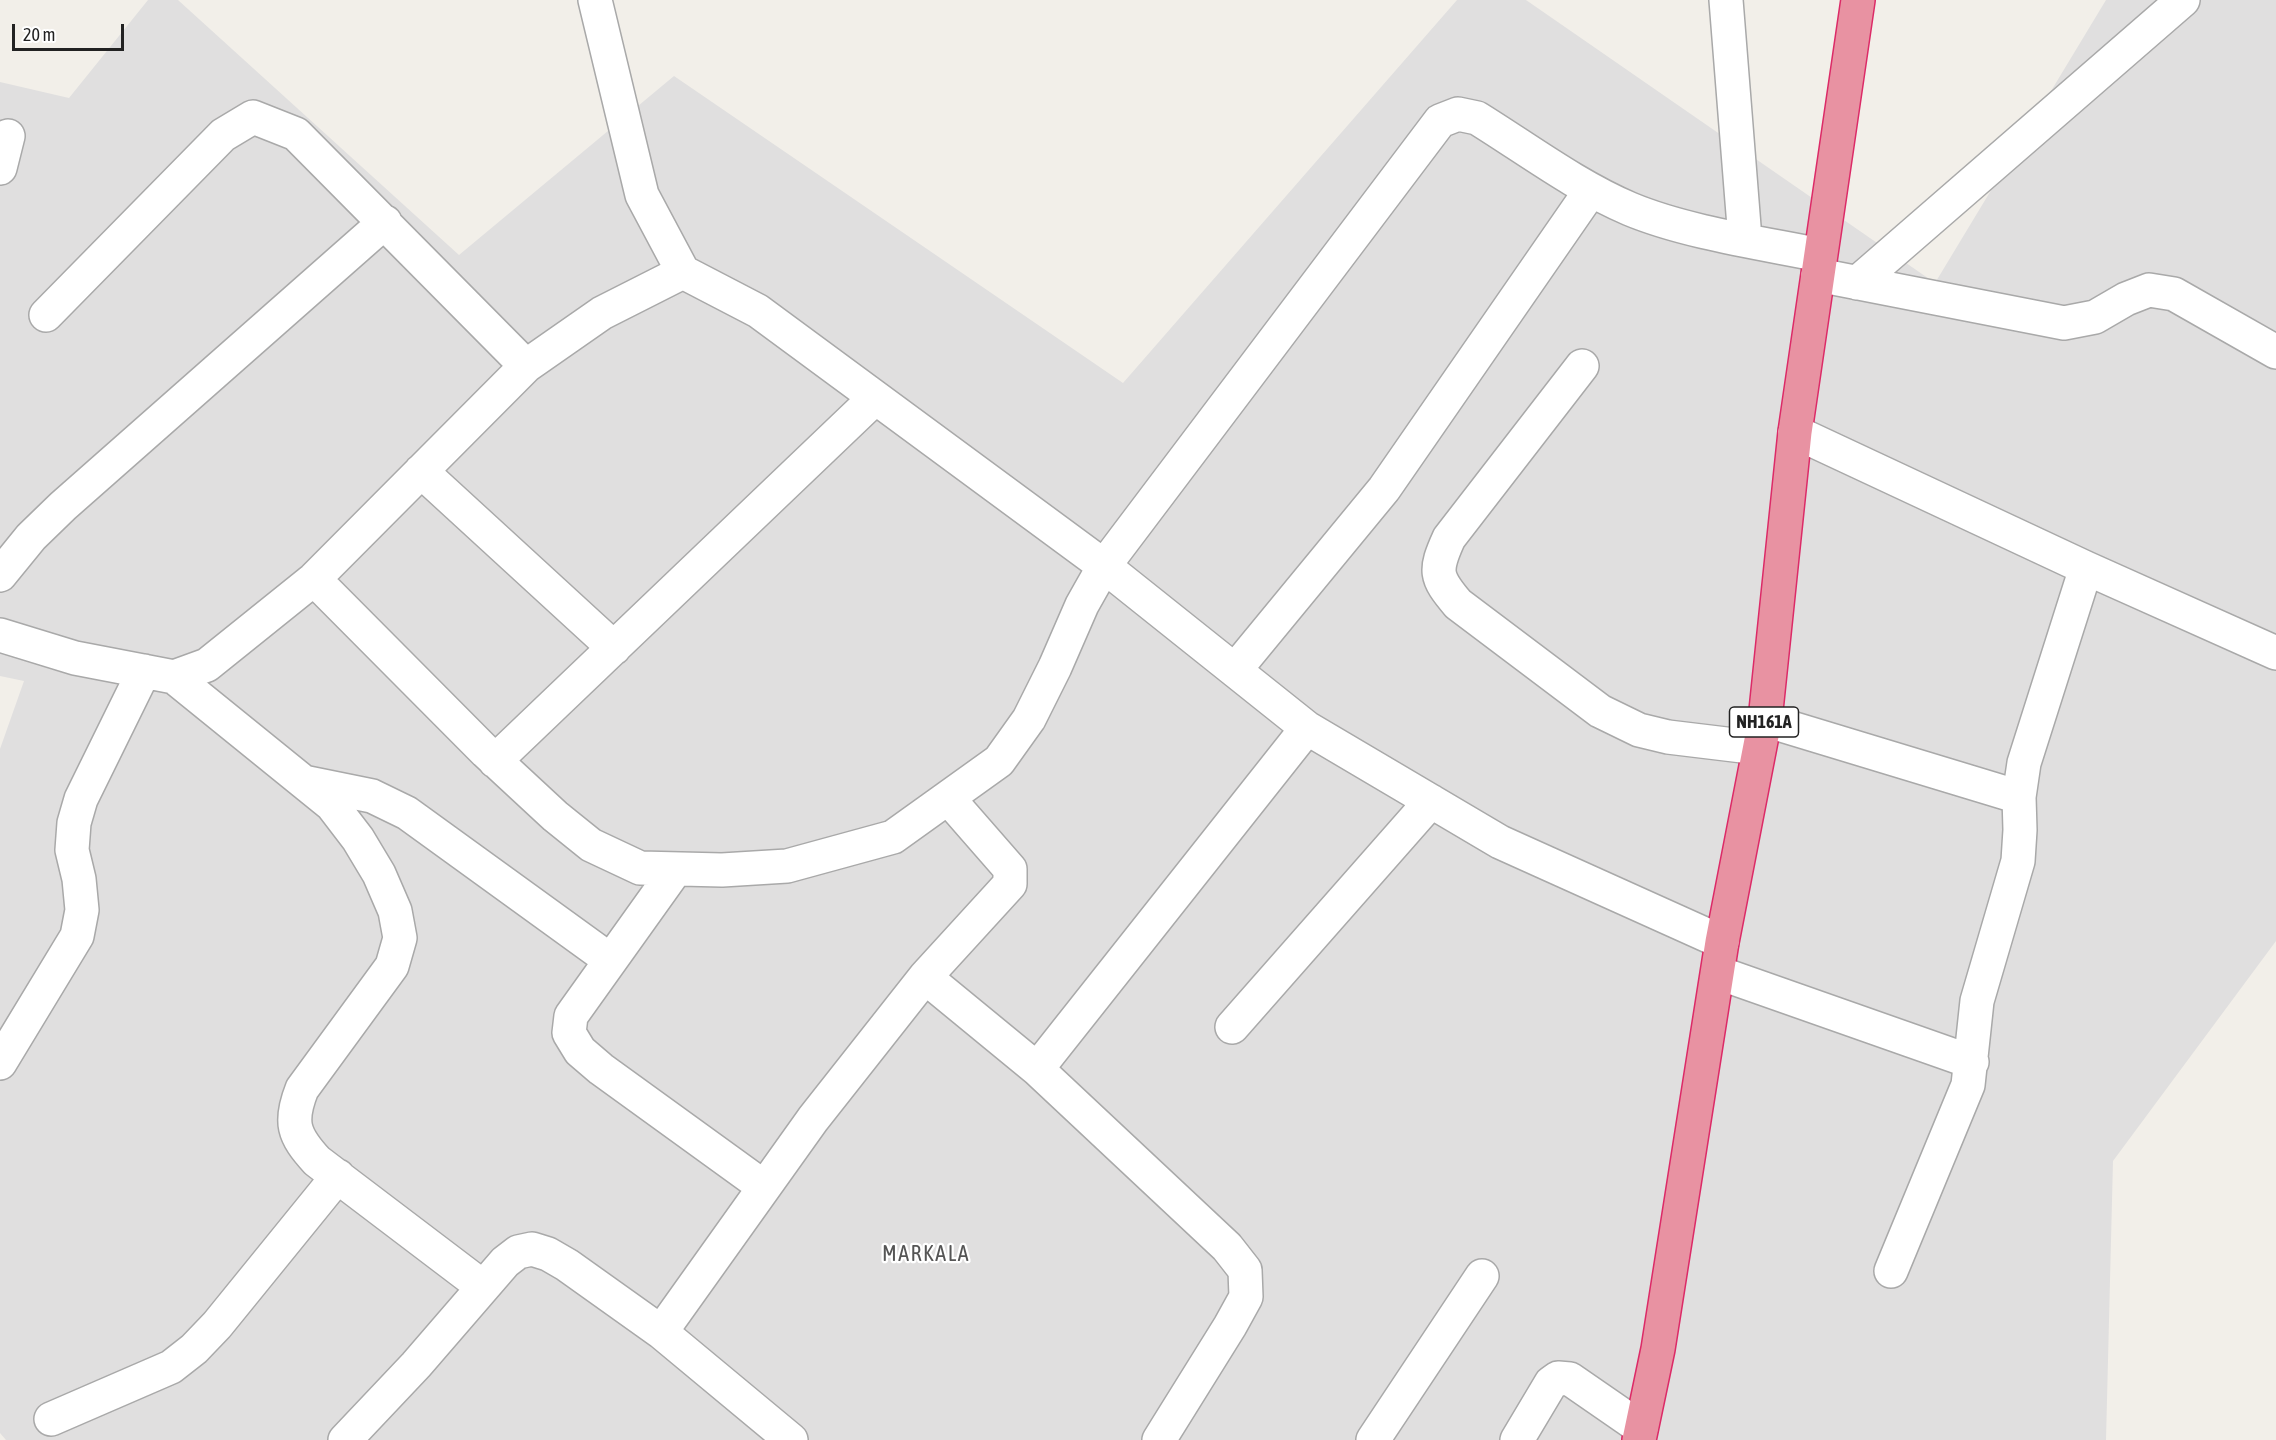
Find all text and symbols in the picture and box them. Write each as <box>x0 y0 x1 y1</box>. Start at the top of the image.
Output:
scale bar <box>15 12 128 50</box>
text: 20 m <box>23 24 55 45</box>
road number: NH161A <box>1730 707 1798 737</box>
district label: MARKALA <box>882 1241 970 1267</box>

